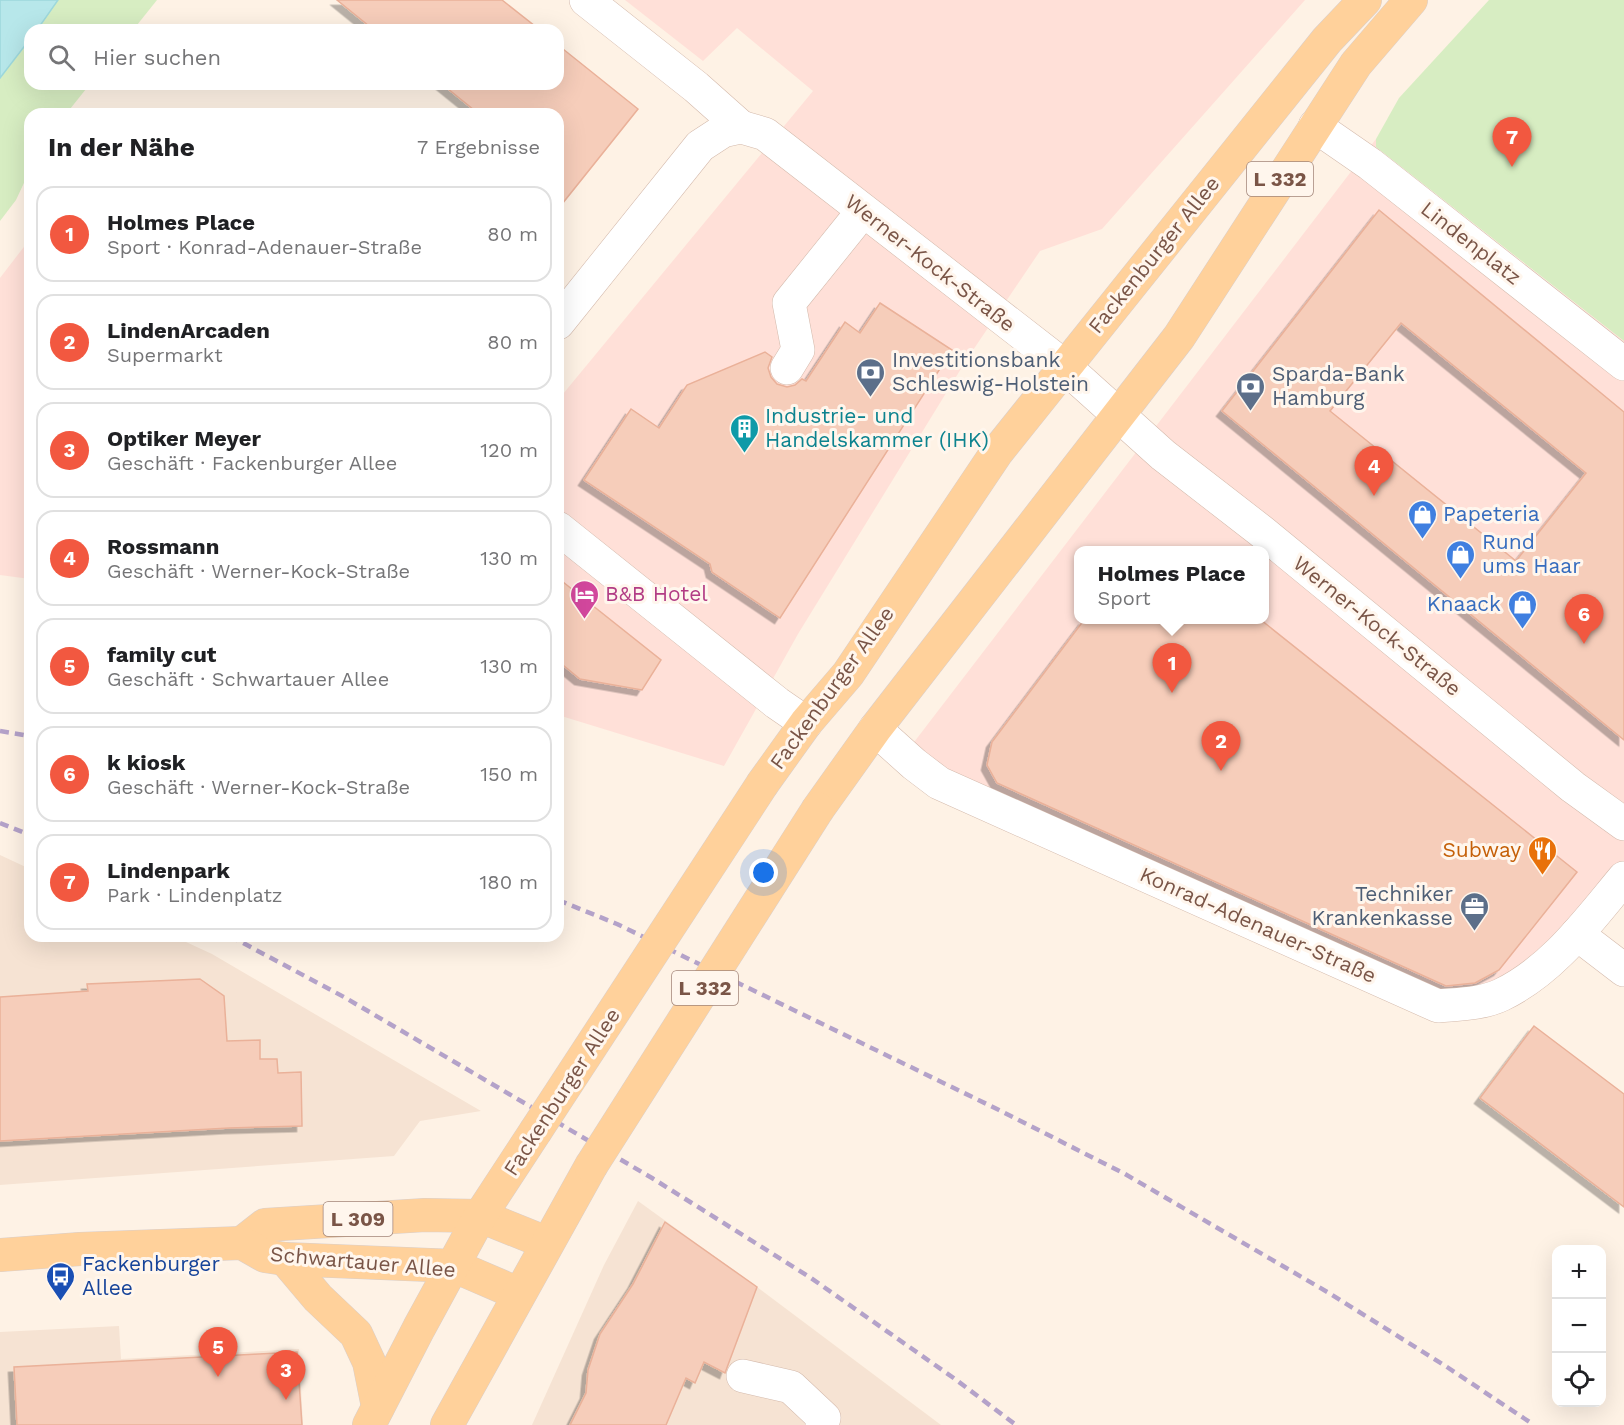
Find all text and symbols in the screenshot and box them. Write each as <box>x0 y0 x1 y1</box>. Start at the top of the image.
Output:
search box <box>24 24 564 90</box>
icon: search <box>45 41 78 74</box>
text: Hier suchen <box>93 45 221 70</box>
pin: 7 <box>1492 118 1532 167</box>
text: In der Nähe <box>48 132 195 162</box>
text: 7 Ergebnisse <box>417 135 540 159</box>
road number: L 332 <box>1247 162 1313 196</box>
street label: Fackenburger Allee <box>1083 171 1225 338</box>
street label: Werner-Kock-Straße <box>840 188 1020 337</box>
street label: Lindenplatz <box>1416 196 1526 290</box>
text: Holmes Place <box>107 210 255 235</box>
text: 1 <box>65 222 74 246</box>
text: 80 m <box>487 222 538 246</box>
text: Sport · Konrad-Adenauer-Straße <box>107 235 422 259</box>
text: LindenArcaden <box>107 318 270 343</box>
text: 2 <box>64 330 75 354</box>
text: 80 m <box>487 330 538 354</box>
text: Supermarkt <box>107 343 223 367</box>
place label: Investitionsbank Schleswig-Holstein <box>892 347 1089 396</box>
bank icon: Investitionsbank Schleswig-Holstein <box>855 356 887 398</box>
place label: Sparda-Bank Hamburg <box>1272 361 1405 410</box>
bank icon: Sparda-Bank Hamburg <box>1235 370 1267 412</box>
place label: Industrie- und Handelskammer (IHK) <box>765 403 989 452</box>
building icon: Industrie- und Handelskammer (IHK) <box>728 412 760 454</box>
text: Optiker Meyer <box>107 426 261 451</box>
text: 3 <box>64 438 75 462</box>
text: 120 m <box>480 438 538 462</box>
pin: 4 <box>1354 446 1394 496</box>
text: Geschäft · Fackenburger Allee <box>107 451 397 475</box>
shop icon: Papeteria <box>1406 498 1438 540</box>
place label: Papeteria <box>1443 501 1540 526</box>
place label: Rund ums Haar <box>1482 529 1581 578</box>
text: Rossmann <box>107 534 219 559</box>
shop icon: Rund ums Haar <box>1445 538 1477 580</box>
text: 4 <box>63 546 76 570</box>
text: 130 m <box>480 546 538 570</box>
popup <box>1074 546 1269 624</box>
street label: Werner-Kock-Straße <box>1288 550 1466 701</box>
text: Geschäft · Werner-Kock-Straße <box>107 559 410 583</box>
text: Holmes Place <box>1097 561 1246 586</box>
hotel icon: B&B Hotel <box>568 578 600 620</box>
place label: B&B Hotel <box>605 581 708 606</box>
text: Sport <box>1097 586 1151 610</box>
shop icon: Knaack <box>1506 588 1538 630</box>
place label: Knaack <box>1427 591 1501 616</box>
pin: 6 <box>1564 594 1604 644</box>
street label: Fackenburger Allee <box>764 602 899 774</box>
text: family cut <box>107 642 216 667</box>
pin: 1 <box>1152 644 1192 693</box>
text: 5 <box>64 654 75 678</box>
text: 130 m <box>480 654 538 678</box>
text: Geschäft · Schwartauer Allee <box>107 667 389 691</box>
pin: 2 <box>1202 722 1240 771</box>
text: k kiosk <box>107 750 185 775</box>
text: 6 <box>63 762 76 786</box>
text: 150 m <box>480 762 538 786</box>
text: Geschäft · Werner-Kock-Straße <box>107 775 410 799</box>
restaurant icon: Subway <box>1526 834 1558 876</box>
place label: Subway <box>1442 837 1521 862</box>
text: Lindenpark <box>107 858 230 883</box>
your location <box>749 858 778 887</box>
street label: Konrad-Adenauer-Straße <box>1136 861 1380 988</box>
text: 7 <box>63 870 76 894</box>
text: 180 m <box>480 870 538 894</box>
place label: Techniker Krankenkasse <box>1312 881 1453 930</box>
text: Park · Lindenplatz <box>107 883 283 907</box>
office icon: Techniker Krankenkasse <box>1458 890 1490 932</box>
road number: L 332 <box>672 971 738 1005</box>
street label: Fackenburger Allee <box>498 1003 625 1180</box>
road number: L 309 <box>324 1202 392 1236</box>
street label: Schwartauer Allee <box>269 1241 457 1282</box>
map controls <box>1552 1245 1606 1407</box>
button: + <box>1552 1245 1606 1299</box>
place label: Fackenburger Allee <box>82 1251 220 1300</box>
bus stop icon: Fackenburger Allee <box>45 1260 77 1302</box>
button: − <box>1552 1299 1606 1353</box>
pin: 5 <box>198 1328 238 1377</box>
pin: 3 <box>266 1350 306 1400</box>
button: locate <box>1552 1353 1606 1407</box>

